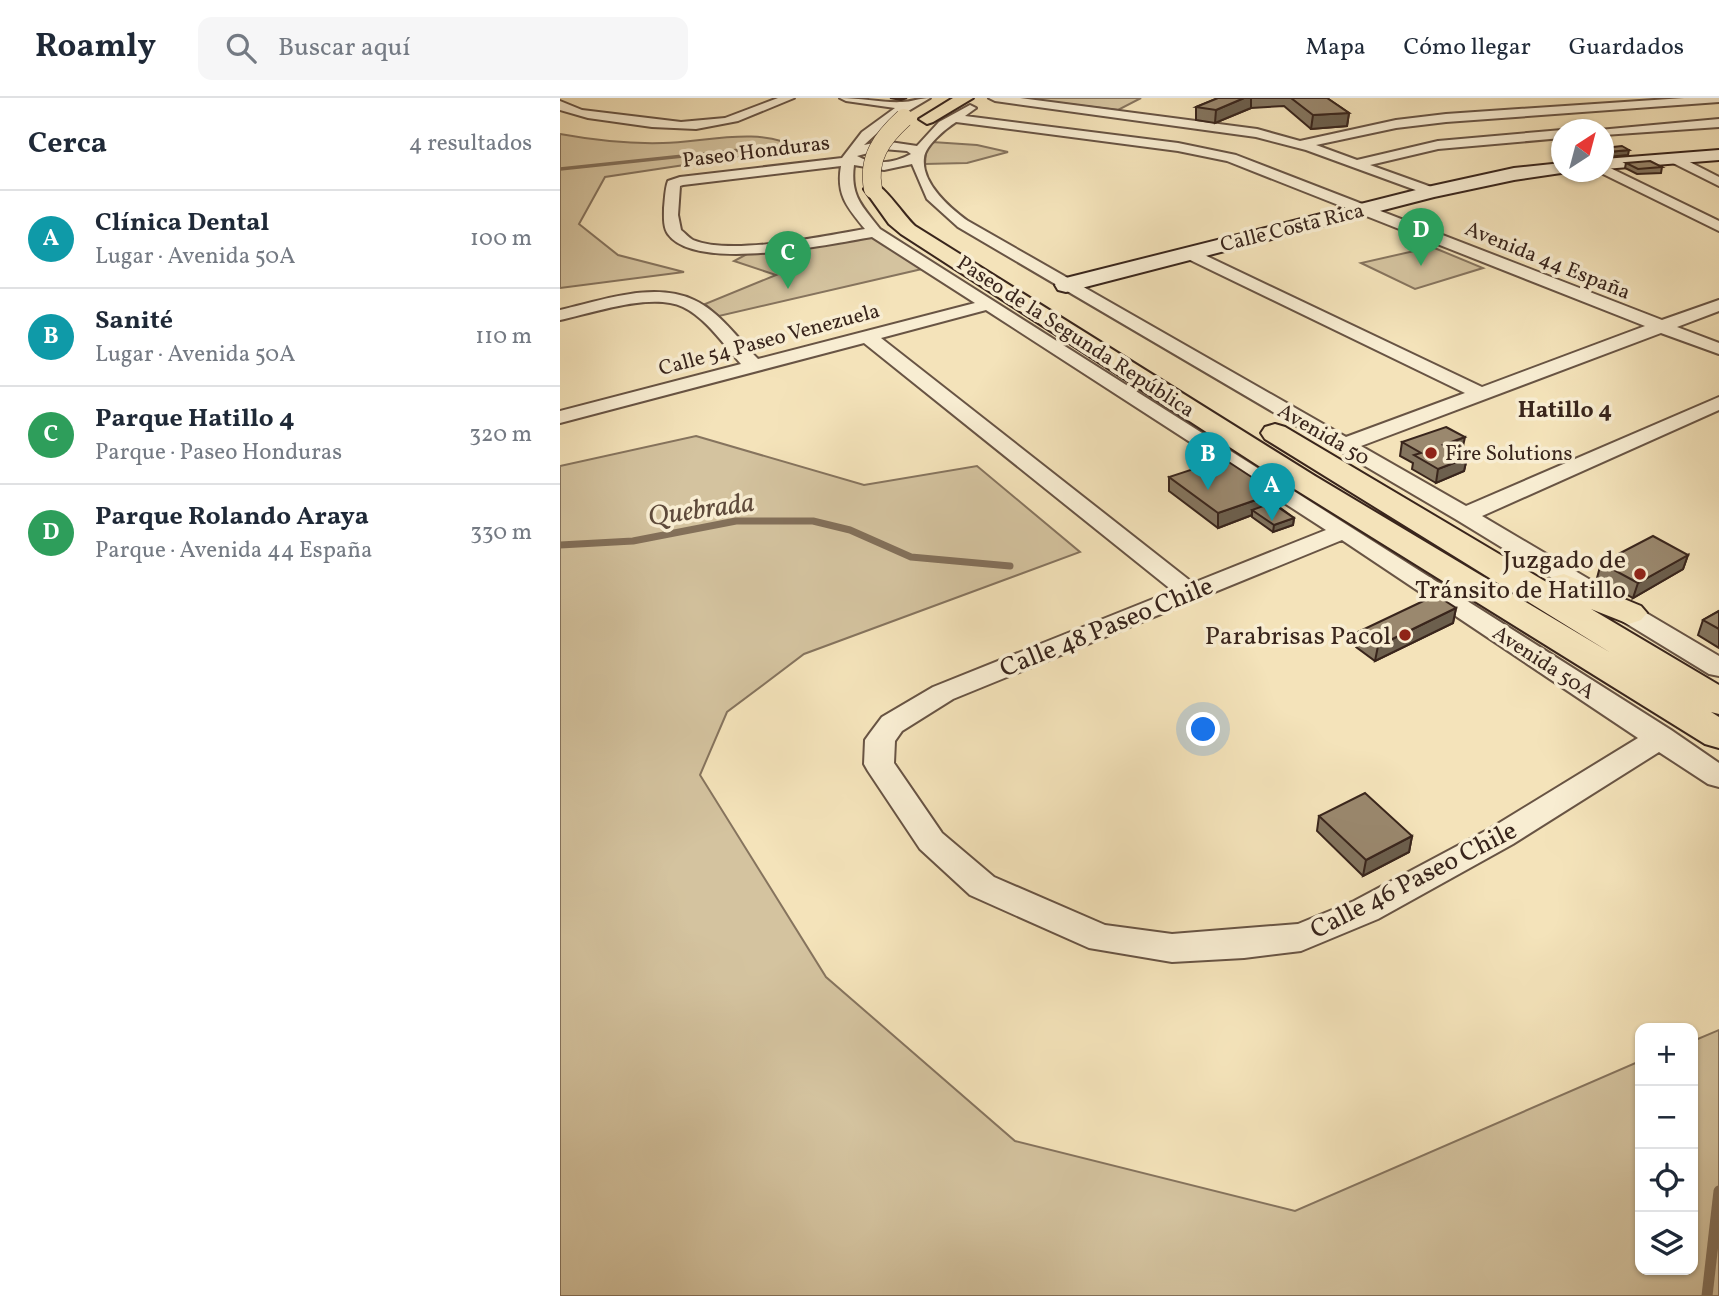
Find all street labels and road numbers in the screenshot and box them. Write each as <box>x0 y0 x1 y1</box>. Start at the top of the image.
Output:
street label: Paseo Honduras <box>681 129 832 176</box>
street label: Calle Costa Rica <box>1217 197 1367 260</box>
street label: Avenida 44 España <box>1460 215 1635 308</box>
street label: Paseo de la Segunda República <box>950 249 1200 425</box>
street label: Calle 54 Paseo Venezuela <box>656 297 883 384</box>
street label: Avenida 50 <box>1272 397 1375 473</box>
street label: Calle 48 Paseo Chile <box>995 569 1219 687</box>
street label: Avenida 50A <box>1486 619 1600 707</box>
street label: Calle 46 Paseo Chile <box>1304 813 1523 948</box>

